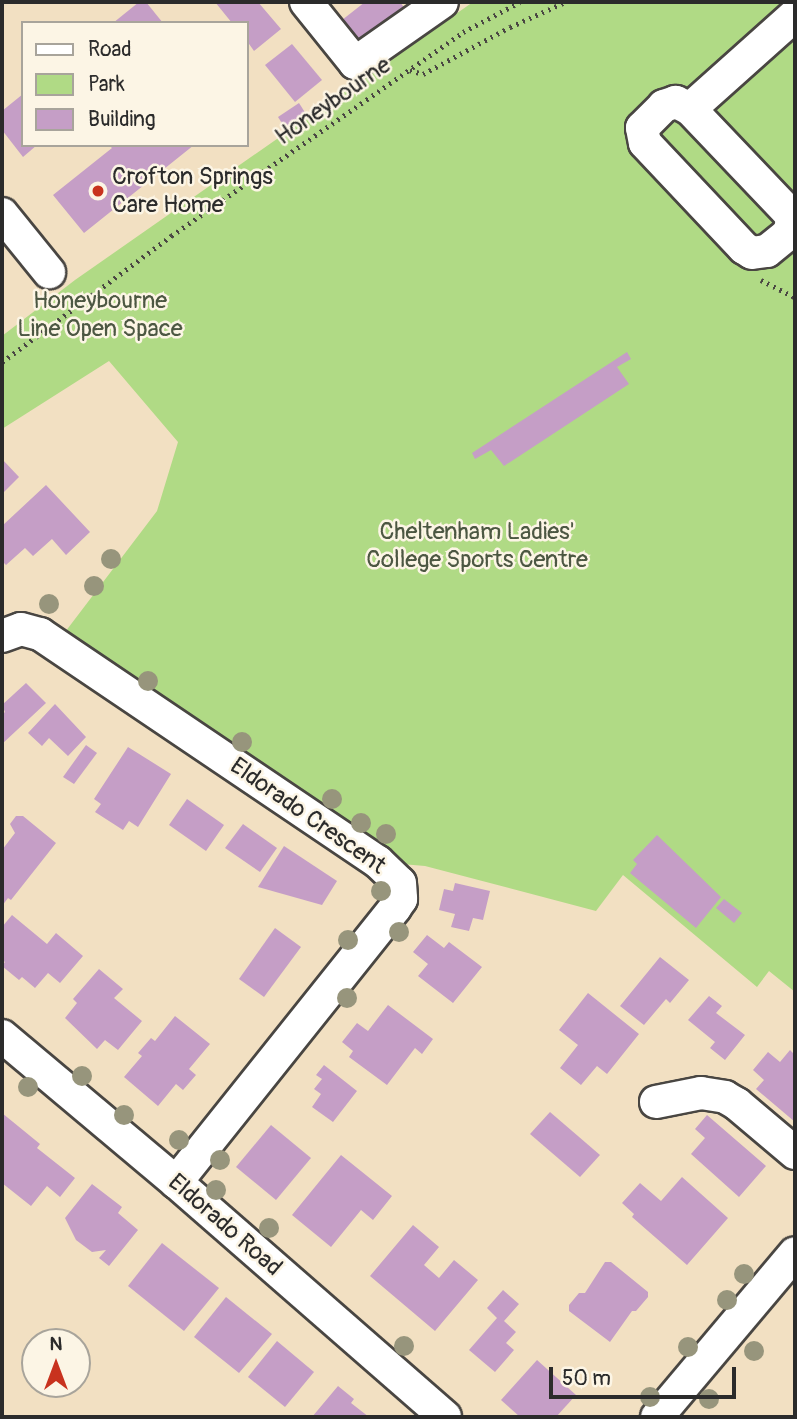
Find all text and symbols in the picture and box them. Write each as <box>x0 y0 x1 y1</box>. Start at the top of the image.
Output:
legend <box>21 21 248 147</box>
text: Road <box>88 36 132 63</box>
street label: Honeybourne <box>270 51 396 151</box>
text: Park <box>88 71 125 98</box>
text: Building <box>88 106 155 133</box>
place label: Crofton Springs Care Home <box>112 163 273 219</box>
marker: Crofton Springs Care Home <box>90 183 106 199</box>
park label: Honeybourne Line Open Space <box>17 287 183 343</box>
park label: Cheltenham Ladies' College Sports Centre <box>366 518 588 574</box>
street label: Eldorado Crescent <box>225 752 391 880</box>
street label: Eldorado Road <box>162 1168 288 1282</box>
north arrow <box>21 1328 91 1398</box>
text: N <box>50 1332 62 1356</box>
scale bar <box>552 1352 739 1396</box>
text: 50 m <box>562 1365 611 1392</box>

